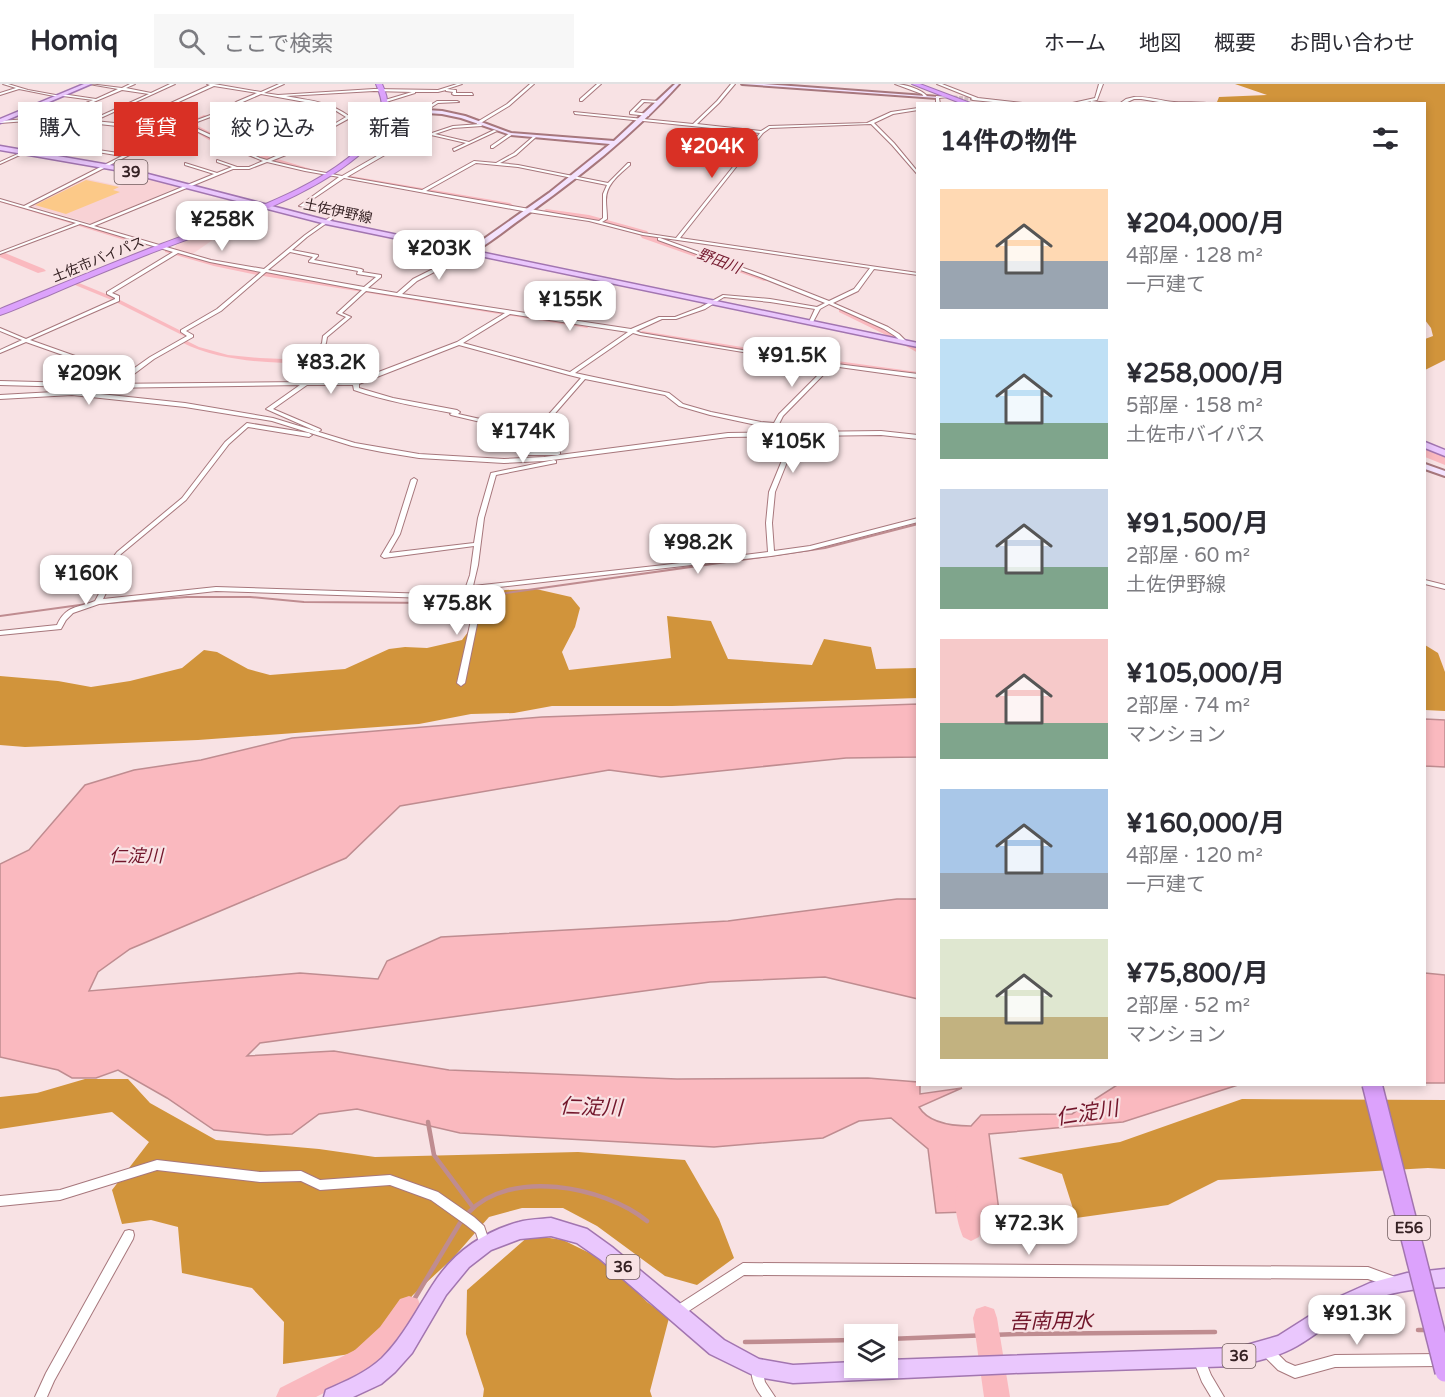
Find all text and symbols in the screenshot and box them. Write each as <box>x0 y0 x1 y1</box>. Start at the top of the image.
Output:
search box <box>154 14 574 68</box>
text: Homiq <box>30 24 118 58</box>
icon: search <box>175 25 208 58</box>
text: ここで検索 <box>223 31 333 57</box>
text: ホーム <box>1044 31 1106 56</box>
text: 地図 <box>1139 31 1181 56</box>
text: 概要 <box>1214 31 1256 56</box>
text: お問い合わせ <box>1289 31 1415 56</box>
chip: 購入 <box>18 102 102 156</box>
chip: 賃貸 <box>114 102 198 156</box>
chip: 絞り込み <box>210 102 336 156</box>
chip: 新着 <box>348 102 432 156</box>
icon: filters <box>1369 122 1402 155</box>
text: 14件の物件 <box>940 126 1077 157</box>
pin: ¥204K <box>670 128 754 179</box>
text: ¥204K <box>680 135 744 159</box>
road number: 39 <box>114 160 148 184</box>
street label: 土佐伊野線 <box>302 196 374 227</box>
pin: ¥258K <box>180 201 264 252</box>
text: ¥258K <box>190 208 254 232</box>
text: ¥204,000/月 <box>1126 208 1285 239</box>
icon: home <box>988 213 1060 285</box>
pin: ¥203K <box>397 230 481 281</box>
street label: 土佐市バイパス <box>50 233 147 286</box>
text: ¥203K <box>407 237 471 261</box>
text: 4部屋 · 128 m² <box>1126 244 1263 268</box>
water label: 野田川 <box>695 245 745 278</box>
text: 一戸建て <box>1126 273 1206 297</box>
pin: ¥155K <box>528 281 612 332</box>
text: ¥155K <box>538 288 602 312</box>
pin: ¥91.5K <box>743 337 841 388</box>
pin: ¥83.2K <box>282 344 380 395</box>
text: ¥91.5K <box>757 344 827 368</box>
text: ¥83.2K <box>296 351 366 375</box>
pin: ¥209K <box>47 355 131 406</box>
text: ¥258,000/月 <box>1126 358 1285 389</box>
text: ¥209K <box>57 362 121 386</box>
icon: home <box>988 363 1060 435</box>
text: 5部屋 · 158 m² <box>1126 394 1263 418</box>
pin: ¥174K <box>481 413 565 464</box>
text: ¥174K <box>491 420 555 444</box>
pin: ¥105K <box>751 423 835 474</box>
text: 土佐市バイパス <box>1126 423 1266 447</box>
text: ¥105K <box>761 430 825 454</box>
text: ¥91,500/月 <box>1126 508 1269 539</box>
icon: home <box>988 513 1060 585</box>
pin: ¥98.2K <box>649 524 747 575</box>
text: ¥98.2K <box>663 531 733 555</box>
text: 2部屋 · 60 m² <box>1126 544 1250 568</box>
pin: ¥160K <box>44 555 128 606</box>
text: ¥160K <box>54 562 118 586</box>
text: 土佐伊野線 <box>1126 573 1226 597</box>
pin: ¥75.8K <box>408 585 506 636</box>
text: ¥75.8K <box>422 592 492 616</box>
text: ¥105,000/月 <box>1126 658 1285 689</box>
icon: home <box>988 663 1060 735</box>
text: 2部屋 · 74 m² <box>1126 694 1250 718</box>
text: マンション <box>1126 723 1226 747</box>
text: ¥160,000/月 <box>1126 808 1285 839</box>
icon: home <box>988 813 1060 885</box>
text: 4部屋 · 120 m² <box>1126 844 1263 868</box>
water label: 仁淀川 <box>109 845 165 867</box>
text: 一戸建て <box>1126 873 1206 897</box>
text: ¥75,800/月 <box>1126 958 1269 989</box>
icon: home <box>988 963 1060 1035</box>
text: 2部屋 · 52 m² <box>1126 994 1250 1018</box>
text: マンション <box>1126 1023 1226 1047</box>
water label: 仁淀川 <box>559 1094 625 1121</box>
water label: 仁淀川 <box>1054 1096 1122 1131</box>
pin: ¥72.3K <box>980 1205 1078 1256</box>
text: ¥72.3K <box>994 1212 1064 1236</box>
road number: E56 <box>1388 1216 1430 1240</box>
road number: 36 <box>606 1255 640 1279</box>
pin: ¥91.3K <box>1308 1295 1406 1346</box>
text: ¥91.3K <box>1322 1302 1392 1326</box>
water label: 吾南用水 <box>1009 1308 1095 1335</box>
map controls <box>844 1324 898 1378</box>
button: layers <box>844 1324 898 1378</box>
road number: 36 <box>1222 1344 1256 1368</box>

